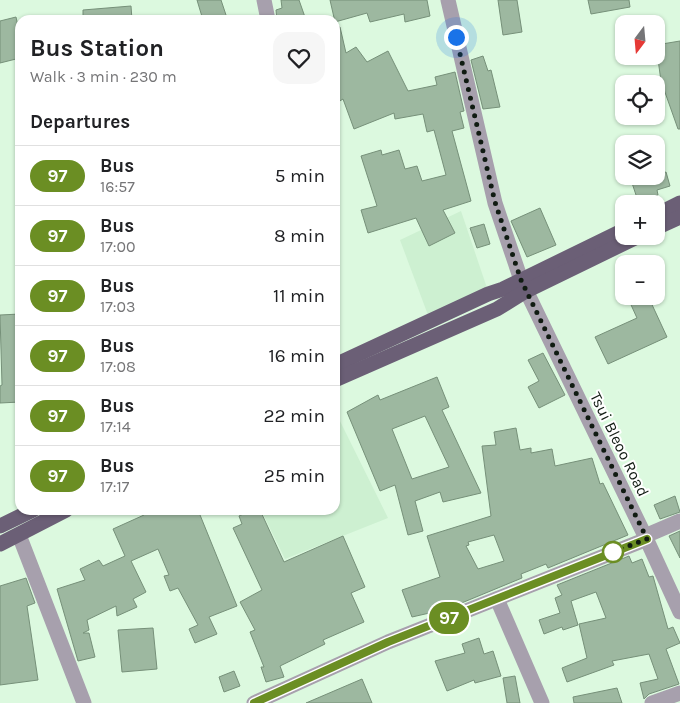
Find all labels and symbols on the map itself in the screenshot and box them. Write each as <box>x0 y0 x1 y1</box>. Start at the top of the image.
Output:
north arrow <box>615 15 665 65</box>
your location <box>444 25 469 50</box>
street label: Tsui Bleoo Road <box>586 389 653 500</box>
unlabelled marker <box>602 541 624 563</box>
line badge: 97 <box>426 602 472 634</box>

